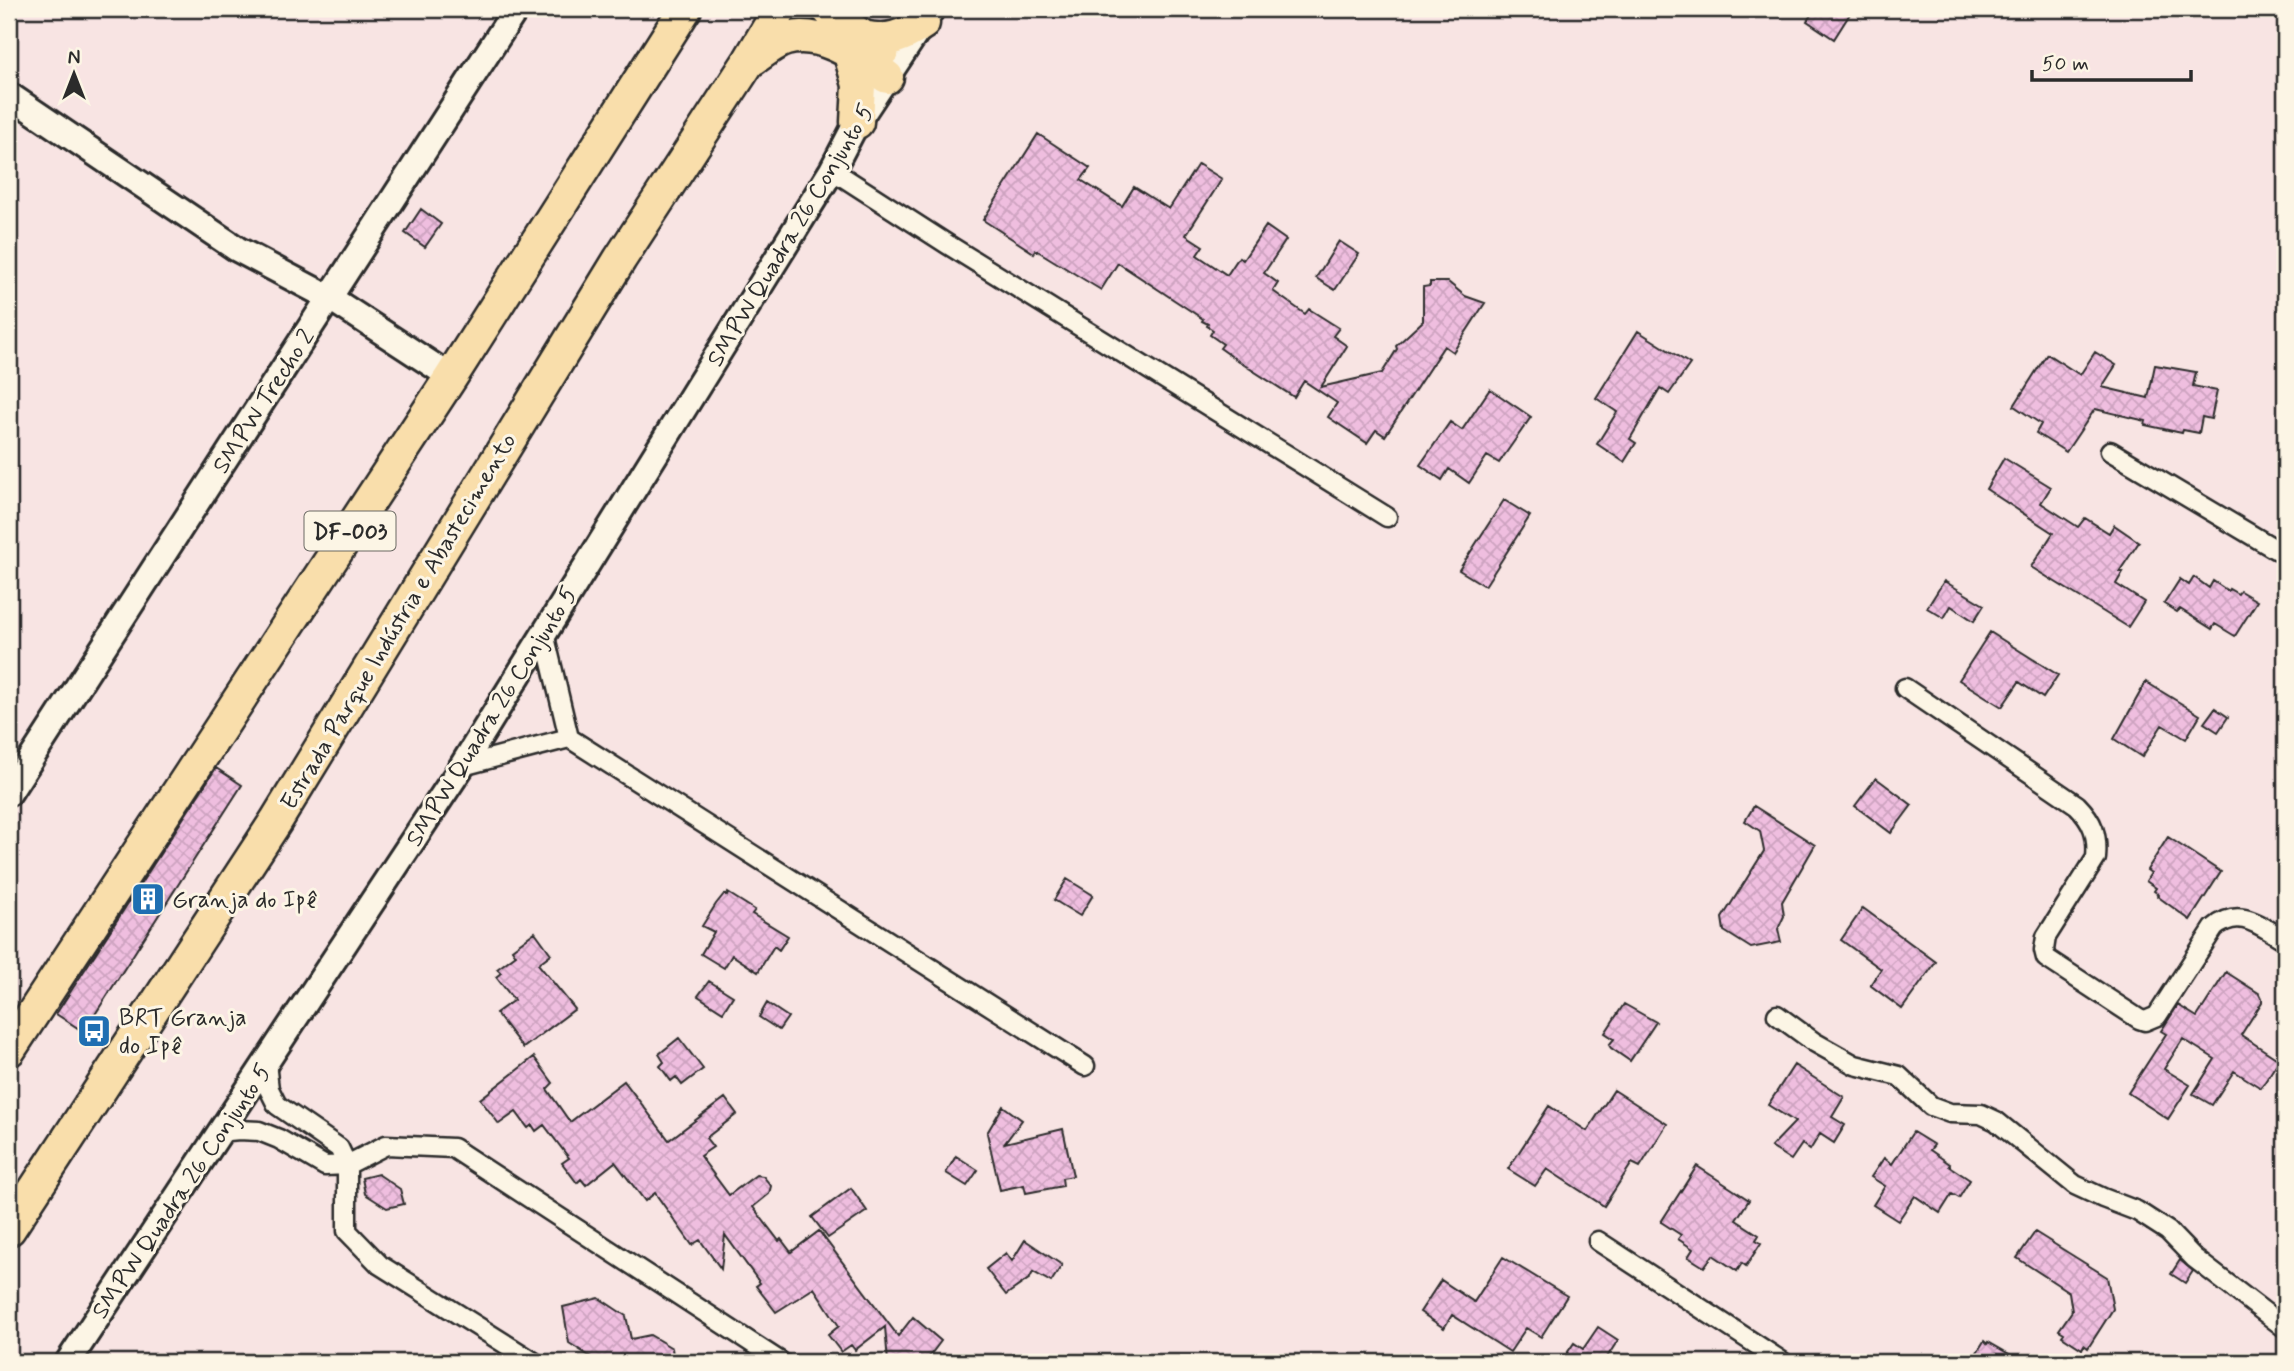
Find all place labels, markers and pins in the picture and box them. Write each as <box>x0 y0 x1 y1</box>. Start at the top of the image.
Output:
building icon: Granja do Ipê <box>129 880 167 918</box>
place label: Granja do Ipê <box>172 885 317 916</box>
place label: BRT Granja do Ipê <box>119 1003 247 1062</box>
bus stop icon: BRT Granja do Ipê <box>75 1012 113 1050</box>

